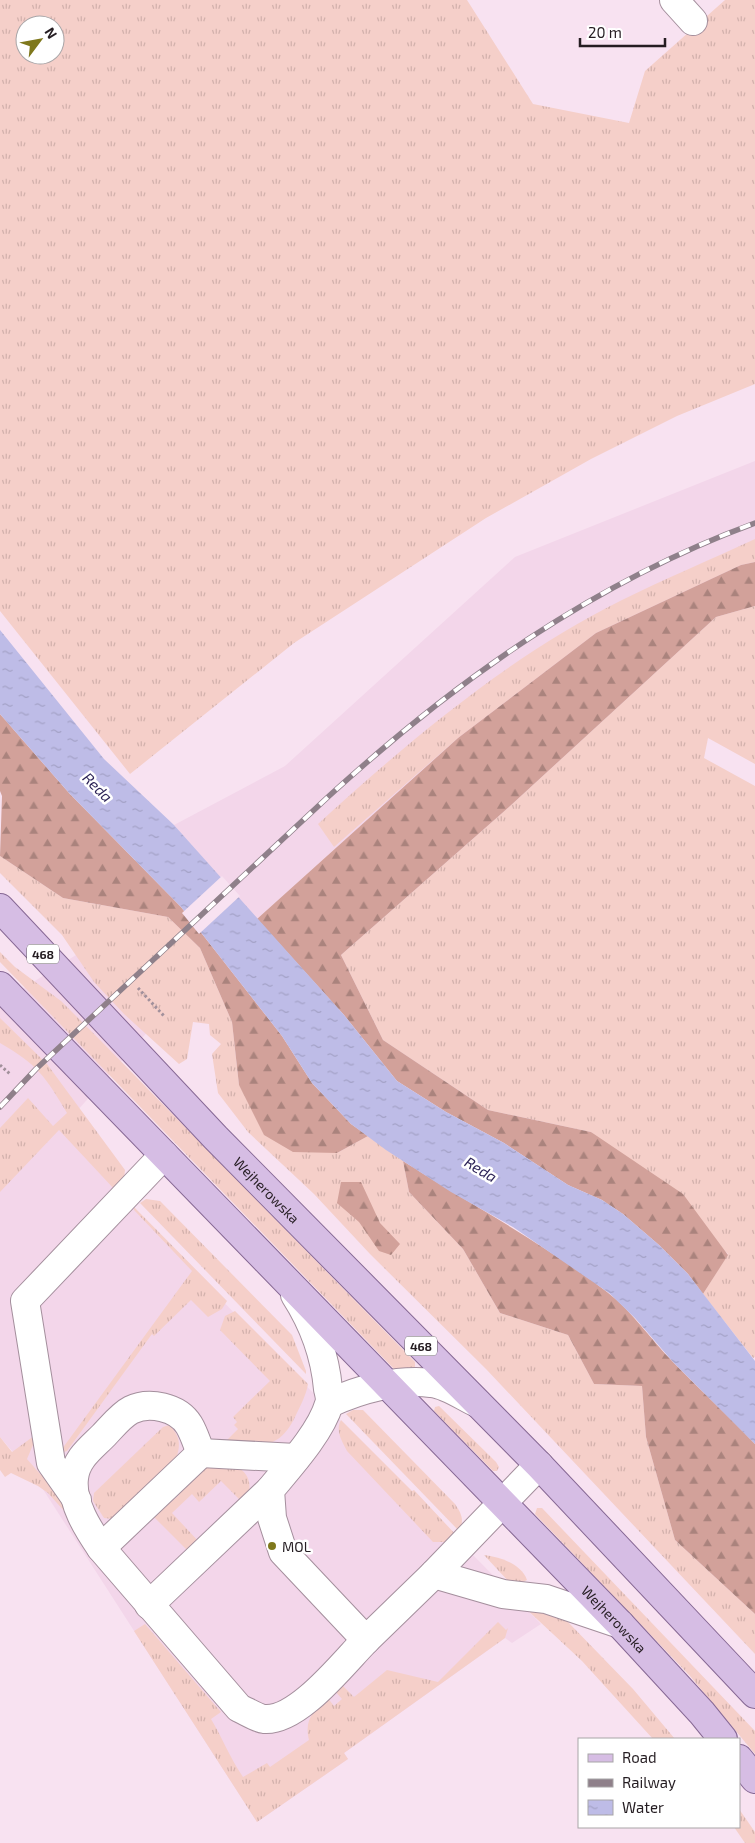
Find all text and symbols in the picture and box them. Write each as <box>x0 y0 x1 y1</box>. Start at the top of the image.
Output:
north arrow <box>15 15 65 65</box>
scale bar <box>580 15 665 47</box>
text: 20 m <box>588 23 622 41</box>
text: N <box>42 24 61 42</box>
water label: Reda <box>79 768 117 806</box>
road number: 468 <box>27 944 59 964</box>
water label: Reda <box>462 1152 500 1186</box>
street label: Wejherowska <box>230 1153 303 1226</box>
road number: 468 <box>405 1336 437 1355</box>
place label: MOL <box>282 1538 311 1555</box>
marker: MOL <box>266 1540 278 1552</box>
street label: Wejherowska <box>578 1582 650 1656</box>
legend <box>578 1738 740 1828</box>
text: Road <box>622 1748 657 1766</box>
text: Railway <box>622 1773 676 1791</box>
text: Water <box>622 1798 664 1816</box>

